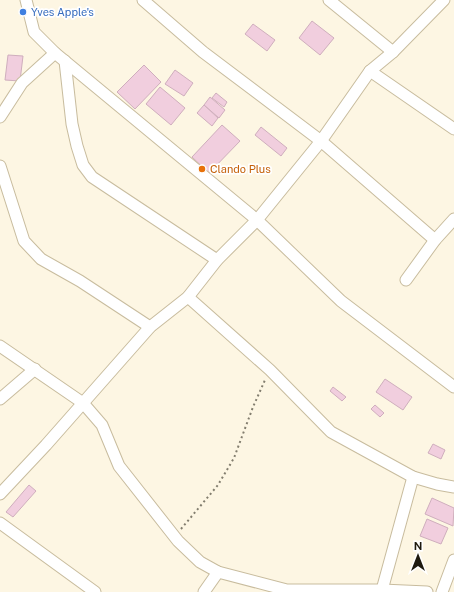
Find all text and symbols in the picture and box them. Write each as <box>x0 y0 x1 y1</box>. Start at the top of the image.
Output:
place label: Yves Apple's <box>31 6 94 18</box>
marker: Yves Apple's <box>18 7 28 17</box>
place label: Clando Plus <box>210 163 271 175</box>
marker: Clando Plus <box>197 164 207 174</box>
north arrow <box>398 536 438 576</box>
text: N <box>414 540 422 552</box>

